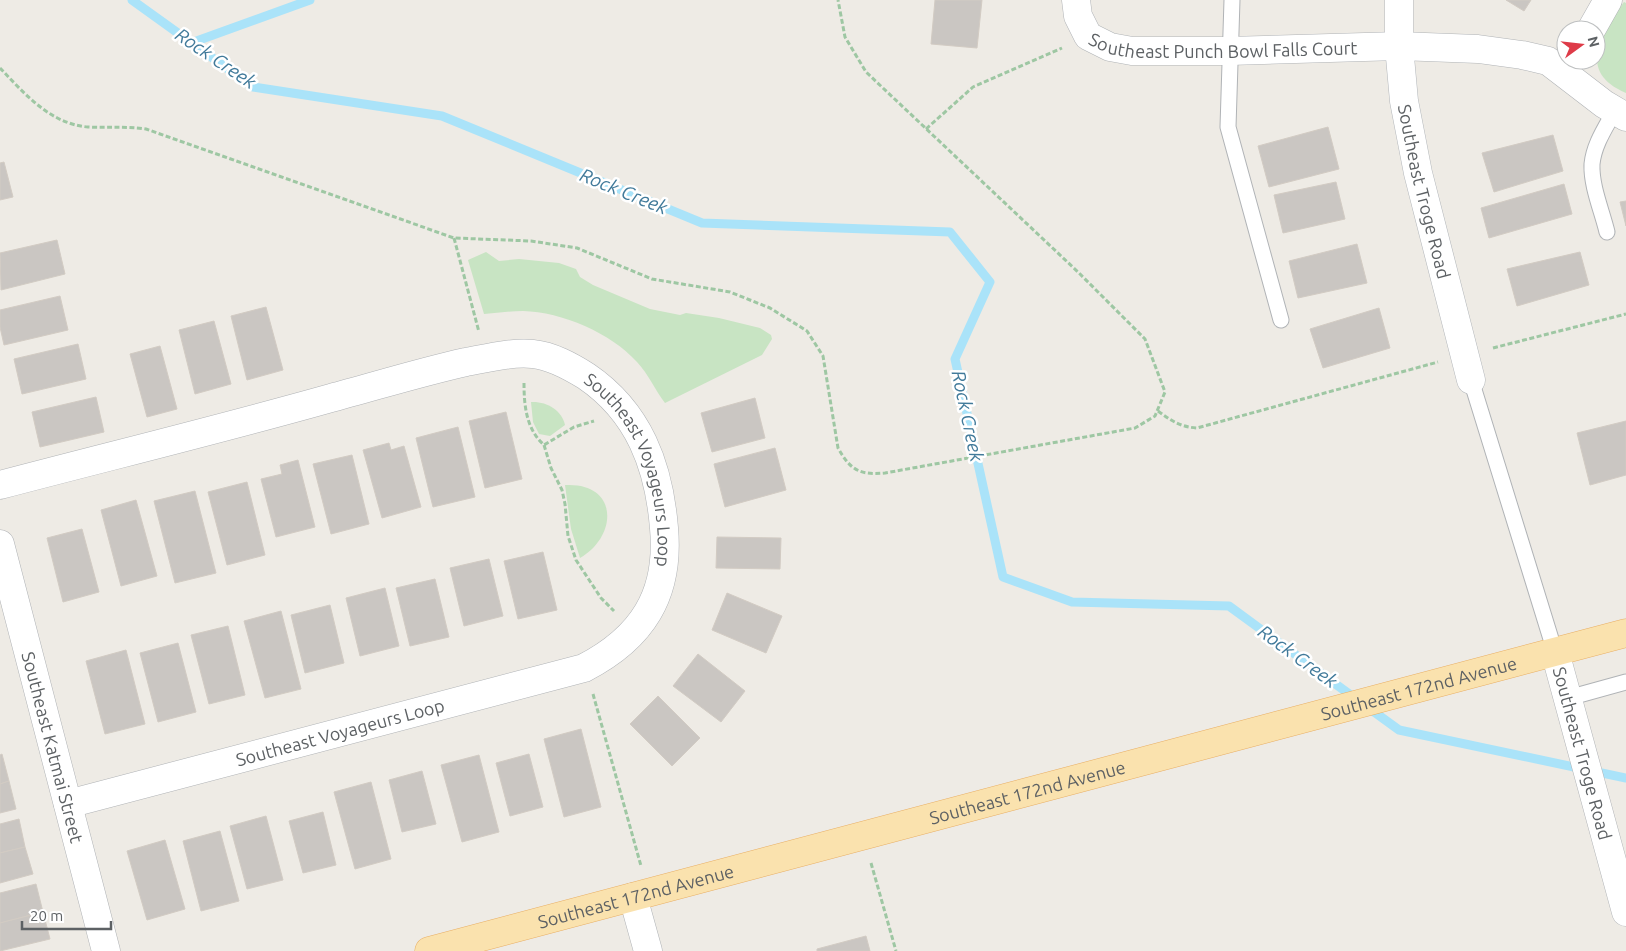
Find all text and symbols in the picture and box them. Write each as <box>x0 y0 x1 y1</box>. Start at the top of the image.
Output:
north arrow <box>1556 20 1606 70</box>
water label: Rock Creek <box>171 23 261 93</box>
street label: Southeast Punch Bowl Falls Court <box>1086 28 1358 61</box>
text: N <box>1584 35 1603 49</box>
street label: Southeast Troge Road <box>1395 103 1455 281</box>
water label: Rock Creek <box>577 163 671 219</box>
street label: Southeast Voyageurs Loop <box>581 368 675 568</box>
water label: Rock Creek <box>948 368 988 464</box>
water label: Rock Creek <box>1254 620 1342 692</box>
street label: Southeast Katmai Street <box>18 650 87 845</box>
street label: Southeast 172nd Avenue <box>1319 652 1519 724</box>
street label: Southeast Troge Road <box>1550 665 1616 842</box>
street label: Southeast Voyageurs Loop <box>234 695 446 769</box>
street label: Southeast 172nd Avenue <box>927 756 1127 828</box>
street label: Southeast 172nd Avenue <box>536 860 736 932</box>
scale bar <box>22 898 111 930</box>
text: 20 m <box>30 907 63 924</box>

